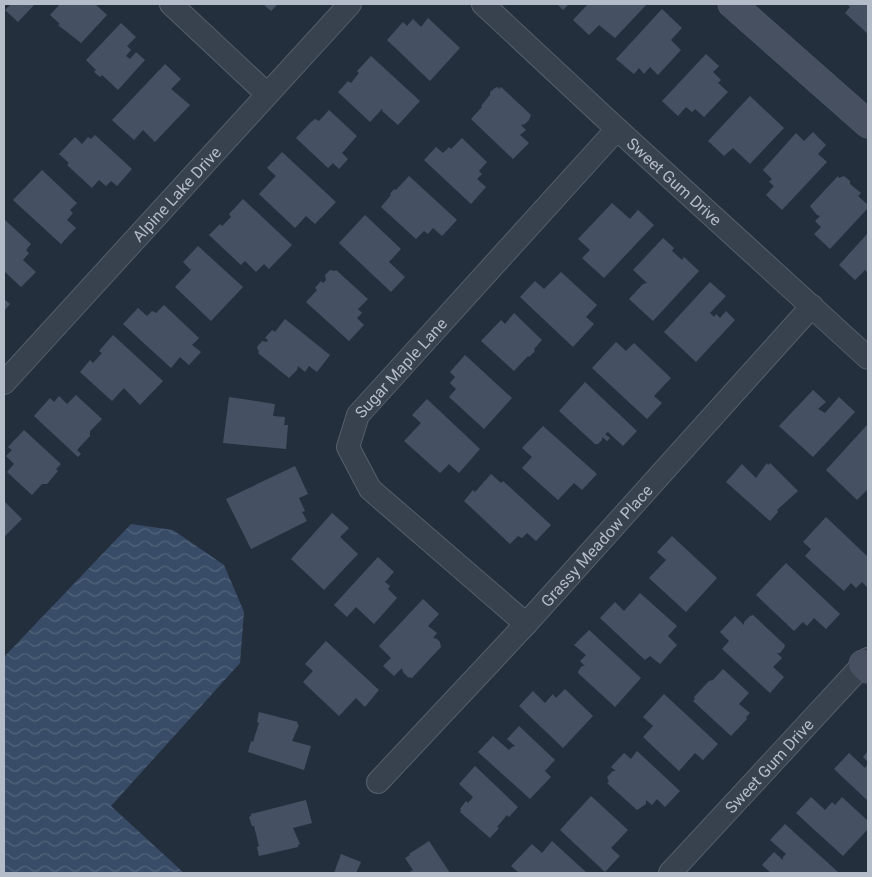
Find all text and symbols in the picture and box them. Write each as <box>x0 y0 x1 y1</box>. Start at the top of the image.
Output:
street label: Sweet Gum Drive <box>623 134 725 230</box>
street label: Alpine Lake Drive <box>129 143 225 246</box>
street label: Sugar Maple Lane <box>351 314 451 422</box>
street label: Grassy Meadow Place <box>537 481 657 611</box>
street label: Sweet Gum Drive <box>721 715 818 817</box>

